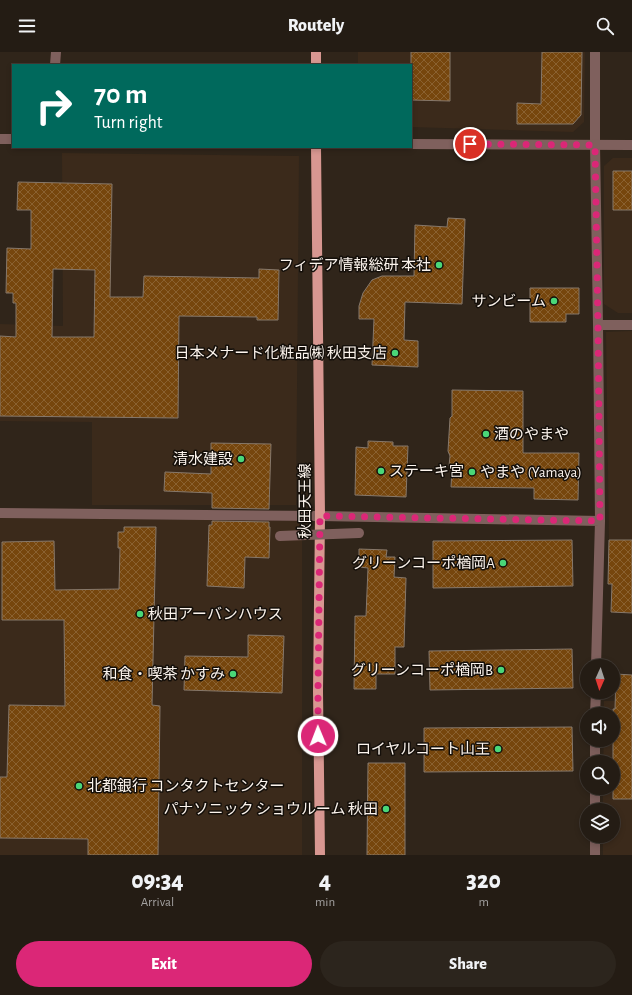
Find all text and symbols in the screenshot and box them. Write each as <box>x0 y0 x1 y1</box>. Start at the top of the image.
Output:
icon: menu <box>16 15 38 37</box>
icon: search <box>594 15 616 37</box>
text: Routely <box>288 17 344 35</box>
icon: right <box>28 80 80 132</box>
text: 70 m <box>94 81 148 109</box>
text: Turn right <box>94 114 163 132</box>
pin <box>453 127 487 161</box>
icon: arrive <box>459 133 481 155</box>
place label: フィデア情報総研 本社 <box>279 257 431 273</box>
marker: フィデア情報総研 本社 <box>434 260 444 270</box>
place label: サンビーム <box>471 293 546 309</box>
marker: サンビーム <box>549 296 559 306</box>
place label: 日本メナード化粧品㈱ 秋田支店 <box>175 345 387 361</box>
marker: 日本メナード化粧品㈱ 秋田支店 <box>390 348 400 358</box>
place label: 酒のやまや <box>494 426 569 442</box>
marker: 酒のやまや <box>481 429 491 439</box>
place label: 清水建設 <box>173 451 233 467</box>
marker: 清水建設 <box>236 454 246 464</box>
street label: 秋田天王線 <box>297 463 313 539</box>
place label: ステーキ宮 <box>389 463 464 479</box>
place label: やまや (Yamaya) <box>480 464 582 480</box>
marker: ステーキ宮 <box>376 466 386 476</box>
marker: やまや (Yamaya) <box>467 467 477 477</box>
place label: グリーンコーポ楢岡A <box>352 555 495 571</box>
marker: グリーンコーポ楢岡A <box>498 558 508 568</box>
place label: 秋田アーバンハウス <box>148 606 283 622</box>
marker: 秋田アーバンハウス <box>135 609 145 619</box>
north arrow <box>580 659 620 699</box>
map controls <box>580 659 620 843</box>
place label: グリーンコーポ楢岡B <box>351 662 493 678</box>
marker: グリーンコーポ楢岡B <box>496 665 506 675</box>
place label: 和食・喫茶 かすみ <box>103 666 225 682</box>
marker: 和食・喫茶 かすみ <box>228 669 238 679</box>
button: sound <box>580 707 620 747</box>
position arrow <box>297 715 339 757</box>
place label: ロイヤルコート山王 <box>356 741 490 757</box>
marker: ロイヤルコート山王 <box>493 744 503 754</box>
button: search <box>580 755 620 795</box>
place label: 北都銀行 コンタクトセンター <box>87 777 284 794</box>
marker: 北都銀行 コンタクトセンター <box>74 781 84 791</box>
place label: パナソニック ショウルーム 秋田 <box>163 801 378 817</box>
button: layers <box>580 803 620 843</box>
marker: パナソニック ショウルーム 秋田 <box>381 804 391 814</box>
text: 09:34 <box>131 869 184 893</box>
text: 4 <box>319 869 331 893</box>
text: 320 <box>466 869 501 893</box>
text: Arrival <box>141 896 174 909</box>
text: min <box>315 896 335 909</box>
text: m <box>478 896 489 909</box>
button: Exit <box>16 941 312 987</box>
button: Share <box>320 941 616 987</box>

